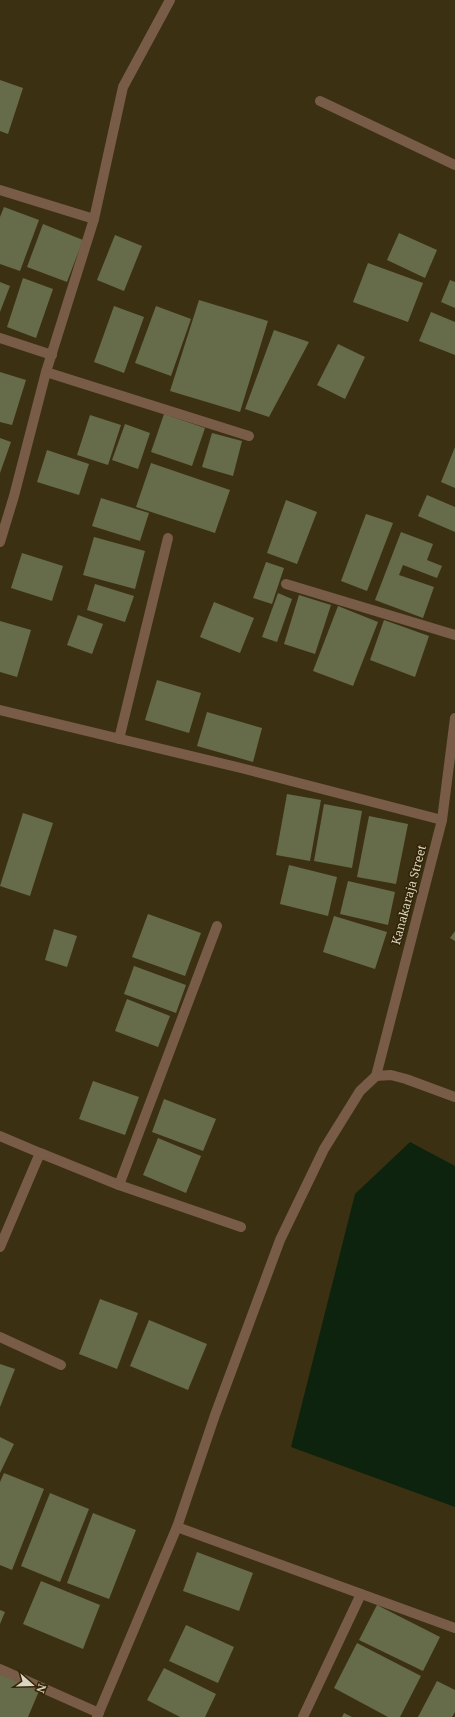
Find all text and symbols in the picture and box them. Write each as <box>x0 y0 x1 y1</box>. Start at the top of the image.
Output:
street label: Kanakaraja Street <box>387 843 430 947</box>
north arrow <box>12 1665 52 1705</box>
text: N <box>33 1682 50 1696</box>

